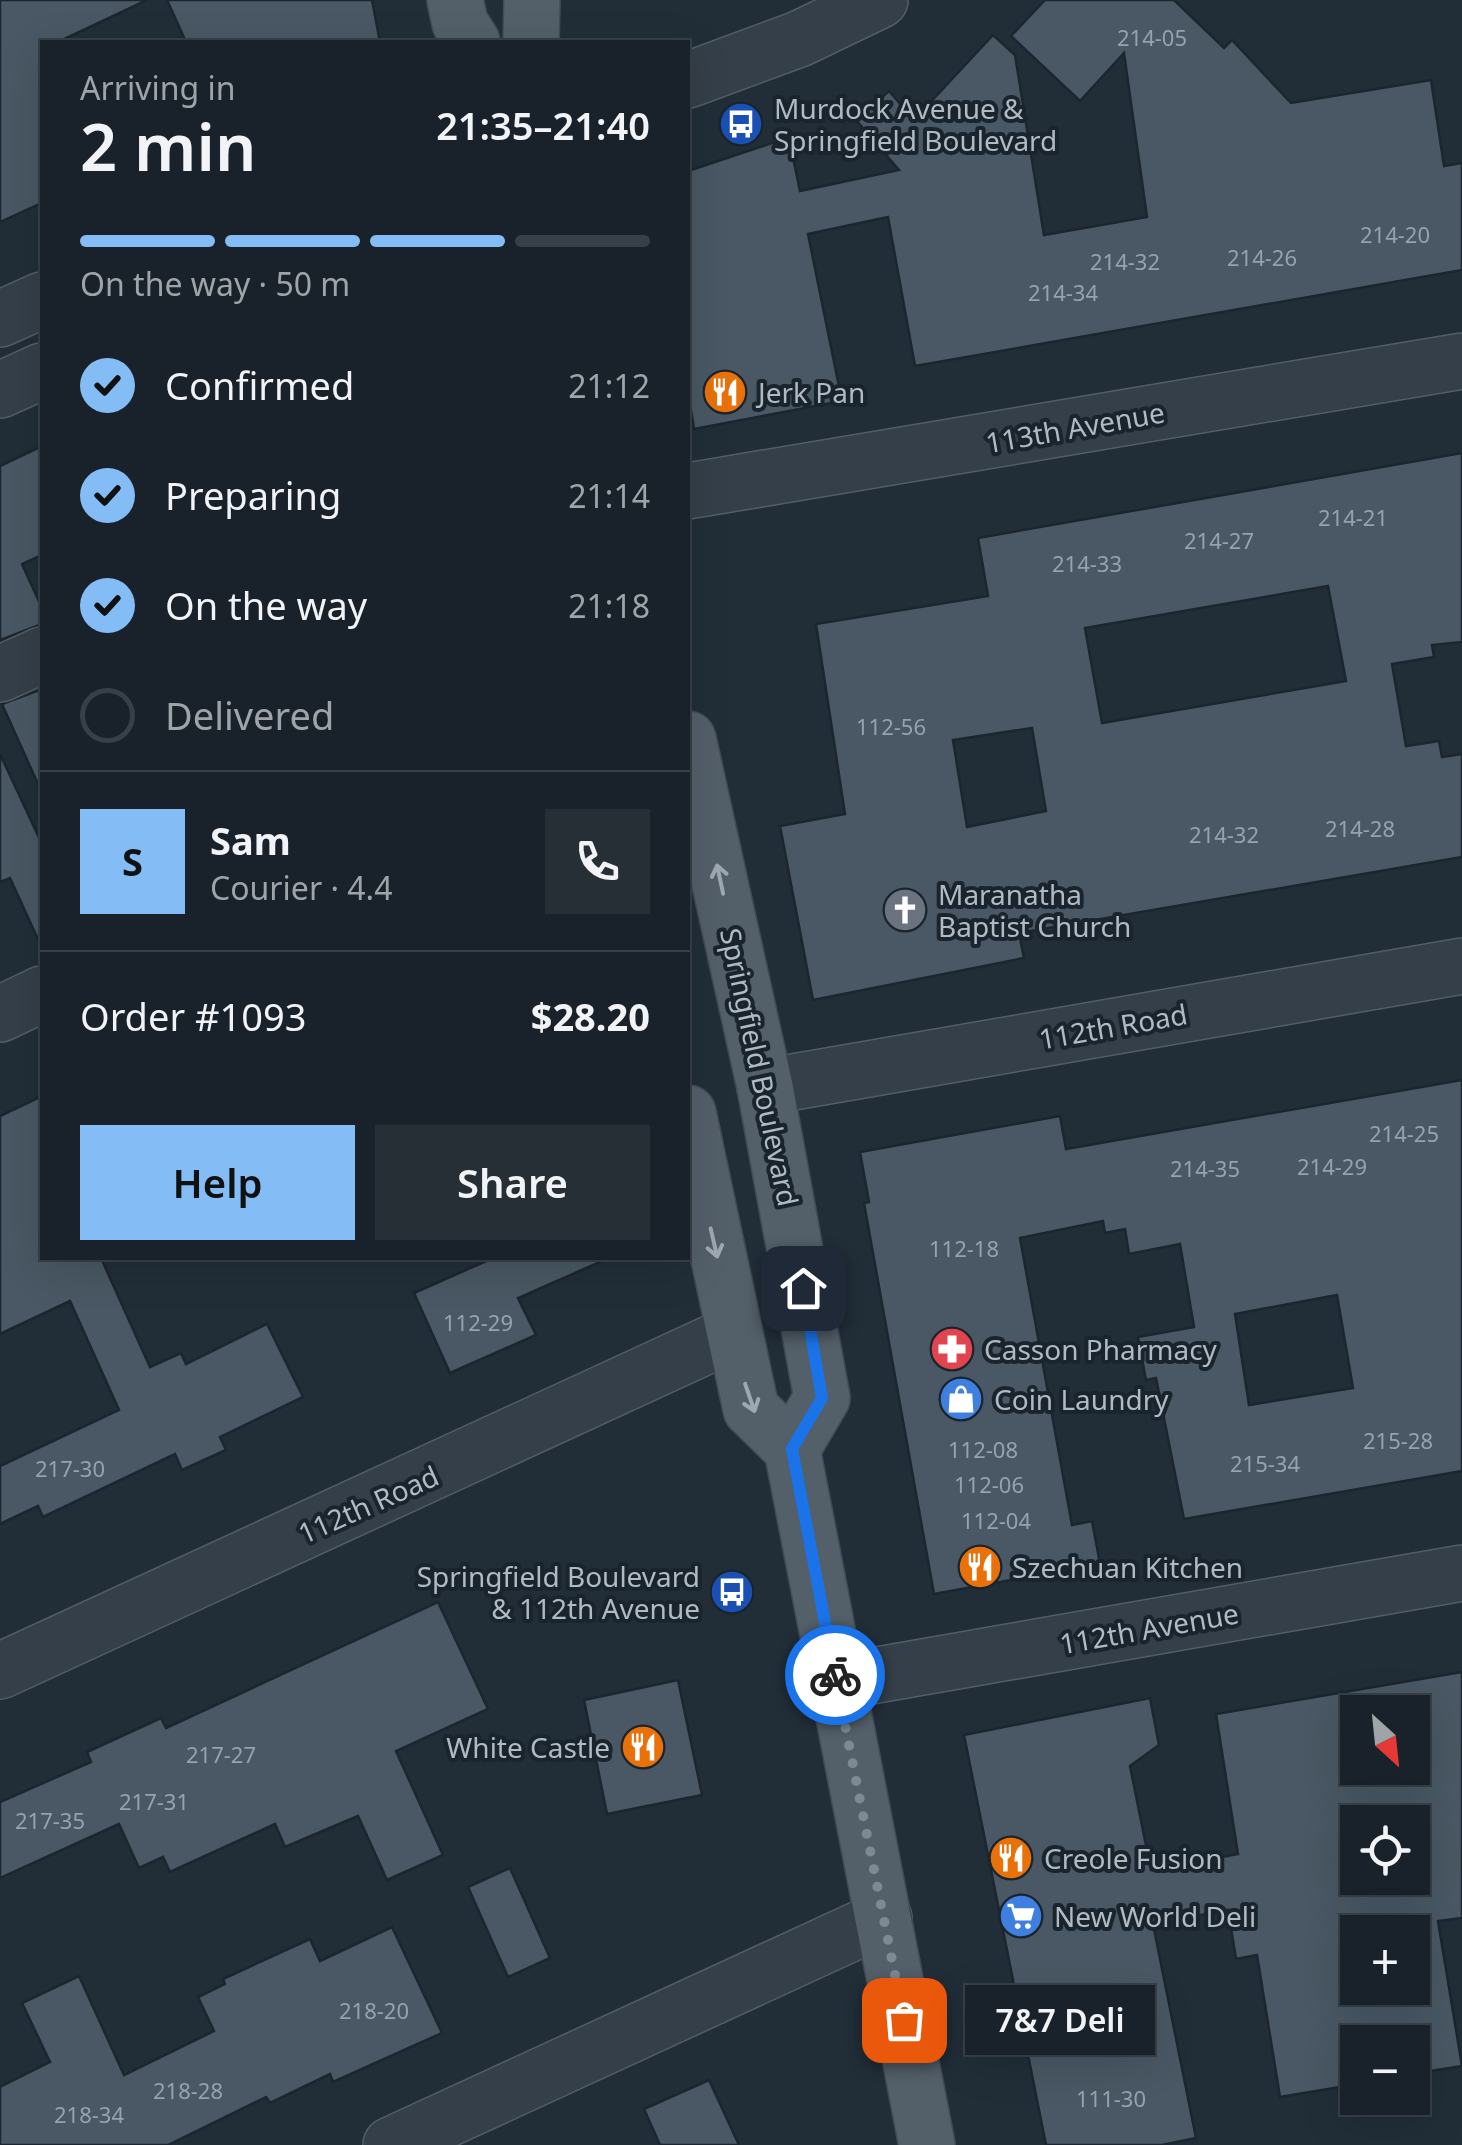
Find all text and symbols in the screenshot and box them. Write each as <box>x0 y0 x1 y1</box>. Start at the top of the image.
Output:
house number: 214-05 <box>1117 22 1187 52</box>
text: Arriving in <box>80 66 235 109</box>
place label: Murdock Avenue & Springfield Boulevard <box>774 89 1057 159</box>
text: 21:35–21:40 <box>436 99 650 151</box>
bus stop icon: Murdock Avenue & Springfield Boulevard <box>718 101 764 147</box>
text: 2 min <box>80 102 256 190</box>
house number: 214-20 <box>1360 219 1430 249</box>
house number: 214-26 <box>1227 242 1297 272</box>
house number: 214-32 <box>1090 246 1160 276</box>
text: On the way · 50 m <box>80 262 350 305</box>
house number: 214-34 <box>1028 277 1098 307</box>
icon: check <box>80 358 135 413</box>
text: Confirmed <box>165 359 354 411</box>
text: 21:12 <box>568 364 650 407</box>
restaurant icon: Jerk Pan <box>702 369 748 415</box>
place label: Jerk Pan <box>755 373 865 411</box>
street label: 113th Avenue <box>983 393 1167 461</box>
icon: check <box>80 468 135 523</box>
text: Preparing <box>165 469 341 521</box>
text: 21:14 <box>568 474 650 517</box>
house number: 214-21 <box>1318 502 1388 532</box>
house number: 214-27 <box>1184 525 1254 555</box>
house number: 214-33 <box>1052 548 1122 578</box>
icon: check <box>80 578 135 633</box>
text: On the way <box>165 579 367 631</box>
text: 21:18 <box>568 584 650 627</box>
text: Delivered <box>165 689 334 741</box>
house number: 112-56 <box>856 711 926 741</box>
button: phone <box>545 809 650 914</box>
house number: 214-28 <box>1325 813 1395 843</box>
text: Sam <box>210 814 291 866</box>
house number: 214-32 <box>1189 819 1259 849</box>
text: S <box>122 835 143 887</box>
one-way arrow <box>710 864 729 896</box>
text: Courier · 4.4 <box>210 866 393 909</box>
place label: Maranatha Baptist Church <box>938 875 1131 945</box>
church icon: Maranatha Baptist Church <box>882 887 928 933</box>
street label: Springfield Boulevard <box>712 924 808 1210</box>
text: Order #1093 <box>80 990 306 1042</box>
text: $28.20 <box>531 990 650 1042</box>
street label: 112th Road <box>1036 994 1190 1058</box>
house number: 214-25 <box>1369 1118 1439 1148</box>
button: Help <box>80 1125 355 1240</box>
button: Share <box>375 1125 650 1240</box>
house number: 214-29 <box>1297 1151 1367 1181</box>
house number: 214-35 <box>1170 1153 1240 1183</box>
one-way arrow <box>705 1226 724 1258</box>
house number: 112-18 <box>929 1233 999 1263</box>
pin <box>761 1246 846 1331</box>
icon: home <box>776 1261 831 1316</box>
house number: 112-29 <box>443 1307 513 1337</box>
pharmacy icon: Casson Pharmacy <box>929 1326 975 1372</box>
place label: Casson Pharmacy <box>984 1330 1218 1368</box>
shop icon: Coin Laundry <box>938 1376 984 1422</box>
place label: Coin Laundry <box>994 1380 1169 1418</box>
one-way arrow <box>743 1382 761 1413</box>
house number: 215-28 <box>1363 1425 1433 1455</box>
house number: 112-08 <box>948 1434 1018 1464</box>
house number: 215-34 <box>1230 1448 1300 1478</box>
house number: 217-30 <box>35 1453 105 1483</box>
street label: 112th Road <box>292 1456 444 1552</box>
house number: 112-06 <box>954 1469 1024 1499</box>
house number: 112-04 <box>961 1505 1031 1535</box>
restaurant icon: Szechuan Kitchen <box>957 1544 1003 1590</box>
place label: Szechuan Kitchen <box>1012 1548 1243 1586</box>
place label: Springfield Boulevard & 112th Avenue <box>417 1557 700 1627</box>
bus stop icon: Springfield Boulevard & 112th Avenue <box>709 1569 755 1615</box>
street label: 112th Avenue <box>1057 1594 1241 1662</box>
courier <box>785 1625 885 1725</box>
icon: bike <box>808 1648 863 1703</box>
north arrow <box>1340 1695 1430 1785</box>
map controls <box>1340 1695 1430 2115</box>
restaurant icon: White Castle <box>620 1724 666 1770</box>
place label: White Castle <box>446 1728 610 1766</box>
house number: 217-27 <box>186 1739 256 1769</box>
house number: 217-31 <box>119 1786 189 1816</box>
house number: 217-35 <box>15 1805 85 1835</box>
button: locate <box>1340 1805 1430 1895</box>
restaurant icon: Creole Fusion <box>988 1835 1034 1881</box>
place label: Creole Fusion <box>1044 1839 1222 1877</box>
supermarket icon: New World Deli <box>998 1893 1044 1939</box>
place label: New World Deli <box>1054 1897 1256 1935</box>
button: + <box>1340 1915 1430 2005</box>
pin <box>862 1978 947 2063</box>
callout: 7&7 Deli <box>964 1985 1154 2055</box>
icon: bag <box>877 1993 932 2048</box>
house number: 218-20 <box>339 1995 409 2025</box>
text: 7&7 Deli <box>996 1998 1124 2041</box>
button: − <box>1340 2025 1430 2115</box>
house number: 218-28 <box>153 2075 223 2105</box>
house number: 111-30 <box>1076 2083 1146 2113</box>
house number: 218-34 <box>54 2099 124 2129</box>

